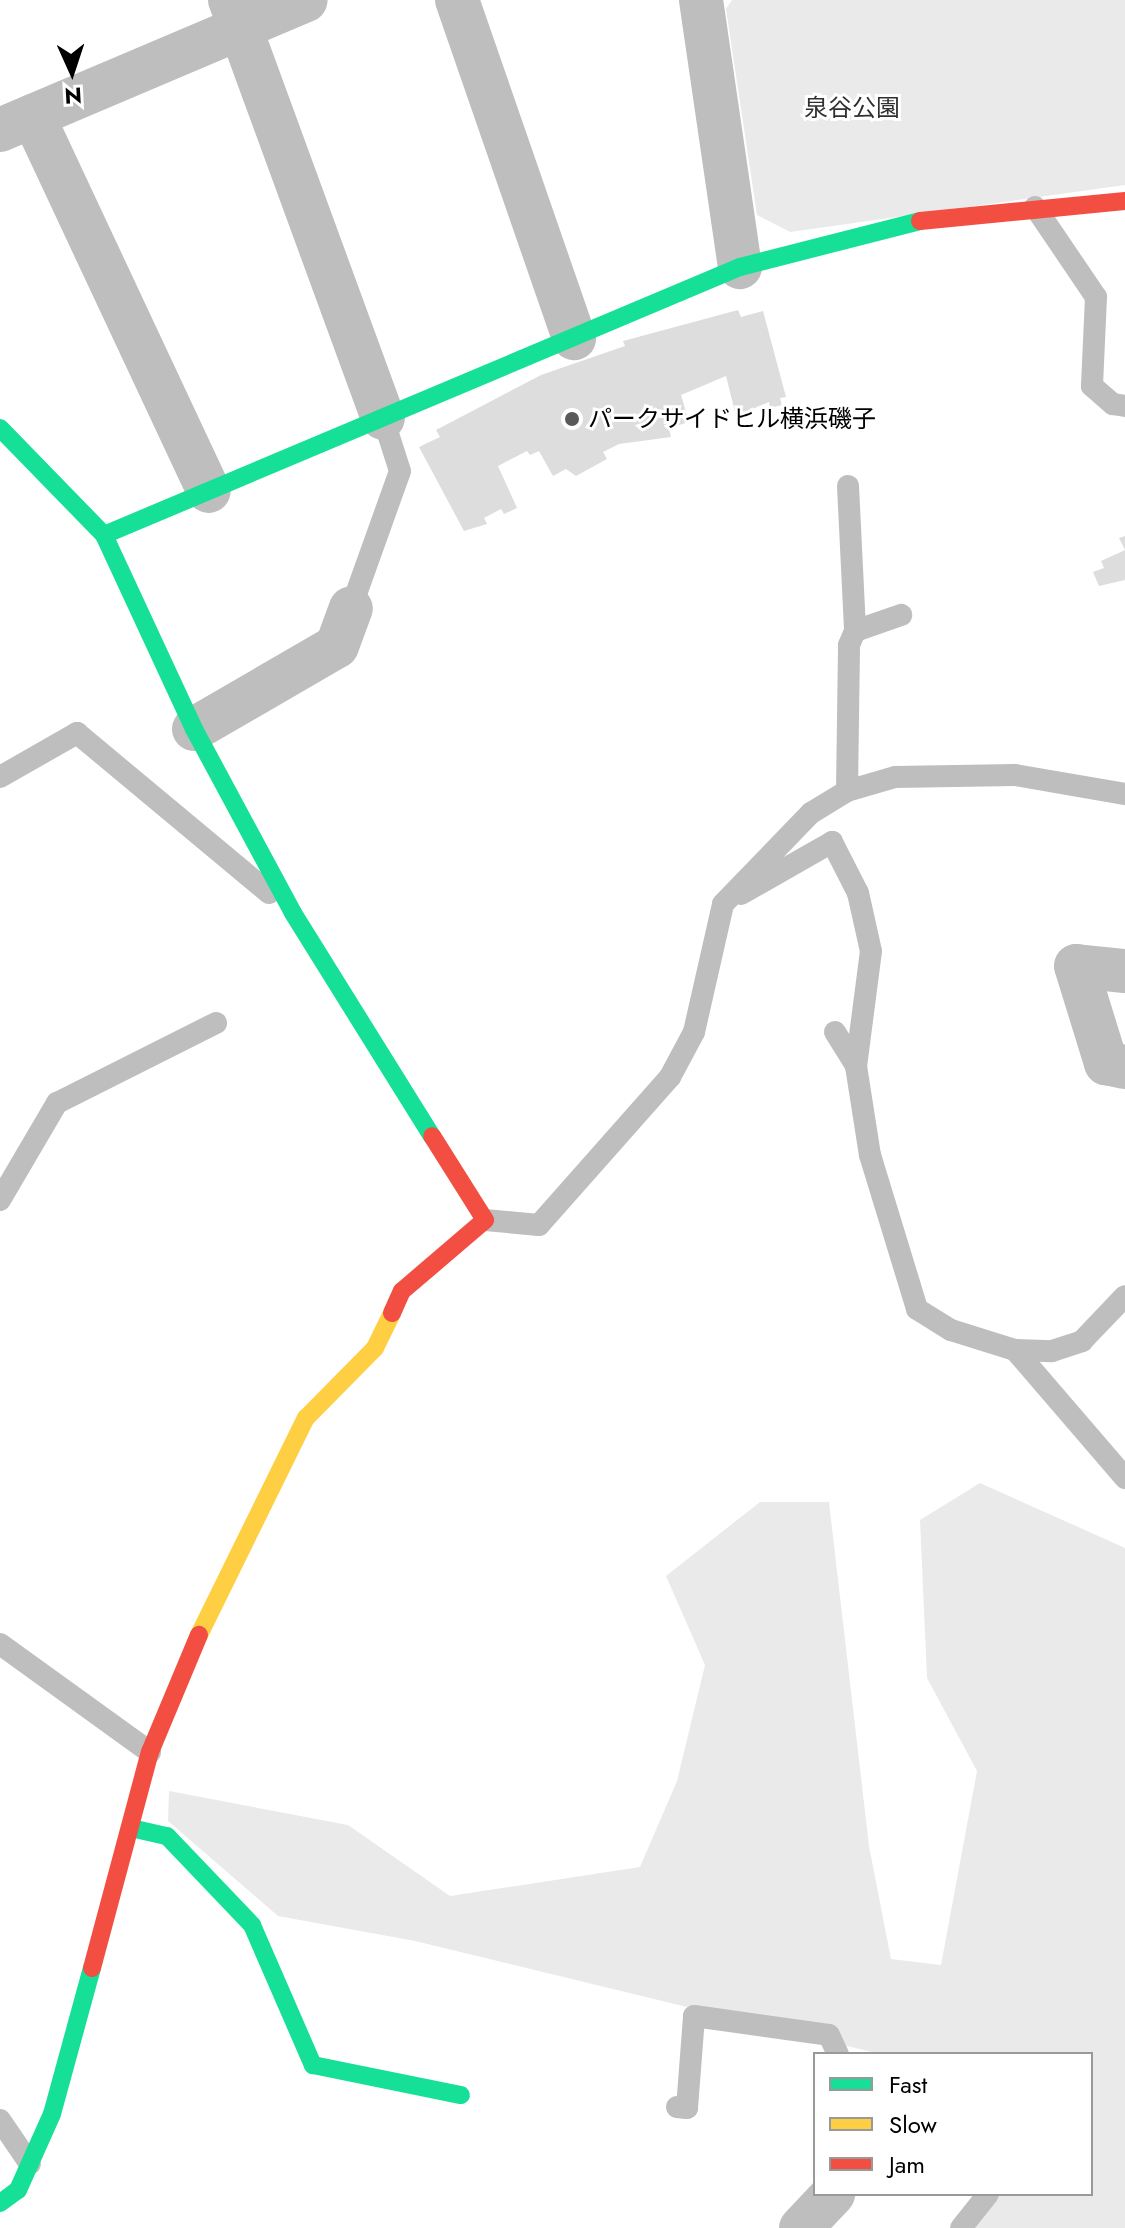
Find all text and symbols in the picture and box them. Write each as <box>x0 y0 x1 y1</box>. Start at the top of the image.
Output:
north arrow <box>32 32 112 112</box>
text: N <box>64 80 83 112</box>
park label: 泉谷公園 <box>804 94 900 122</box>
place label: パークサイドヒル横浜磯子 <box>588 405 876 433</box>
marker: パークサイドヒル横浜磯子 <box>563 410 581 428</box>
legend <box>813 2052 1093 2196</box>
text: Fast <box>889 2067 927 2102</box>
text: Slow <box>889 2107 937 2142</box>
text: Jam <box>889 2147 925 2182</box>

